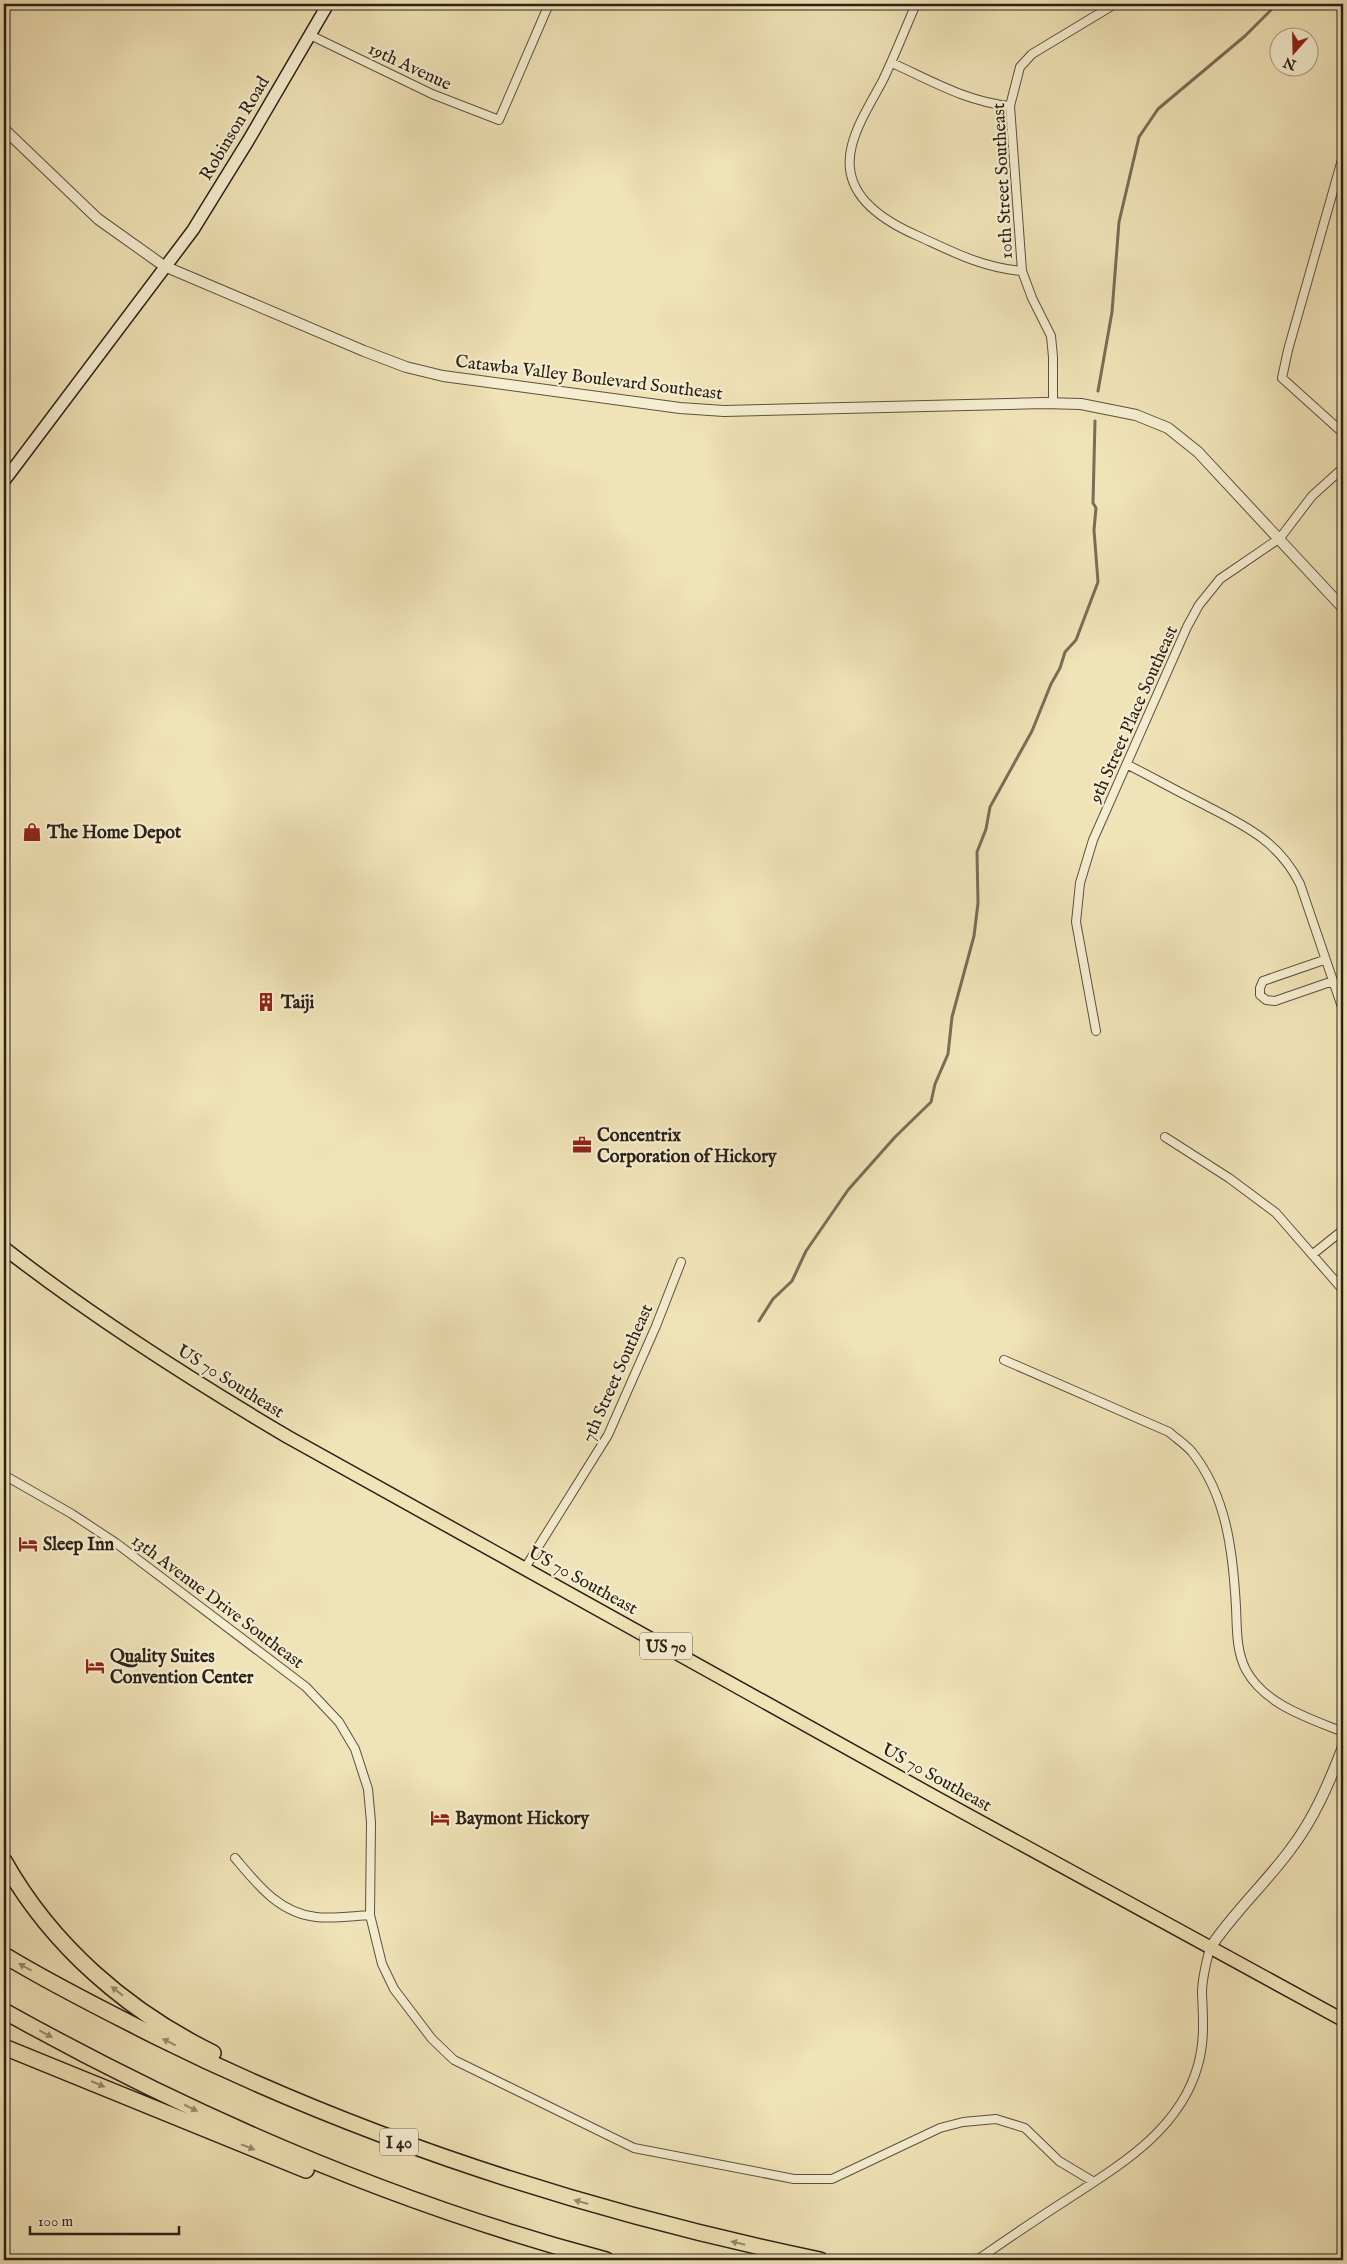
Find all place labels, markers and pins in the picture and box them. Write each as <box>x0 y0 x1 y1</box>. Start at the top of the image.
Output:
shop icon: The Home Depot <box>21 821 43 843</box>
place label: The Home Depot <box>46 822 182 845</box>
building icon: Taiji <box>255 991 277 1013</box>
place label: Taiji <box>280 992 315 1015</box>
place label: Concentrix Corporation of Hickory <box>597 1125 778 1169</box>
office icon: Concentrix Corporation of Hickory <box>571 1134 593 1156</box>
hotel icon: Sleep Inn <box>17 1533 39 1555</box>
place label: Sleep Inn <box>43 1534 115 1557</box>
place label: Quality Suites Convention Center <box>110 1646 254 1690</box>
hotel icon: Quality Suites Convention Center <box>84 1655 106 1677</box>
hotel icon: Baymont Hickory <box>429 1807 451 1829</box>
place label: Baymont Hickory <box>455 1808 590 1831</box>

